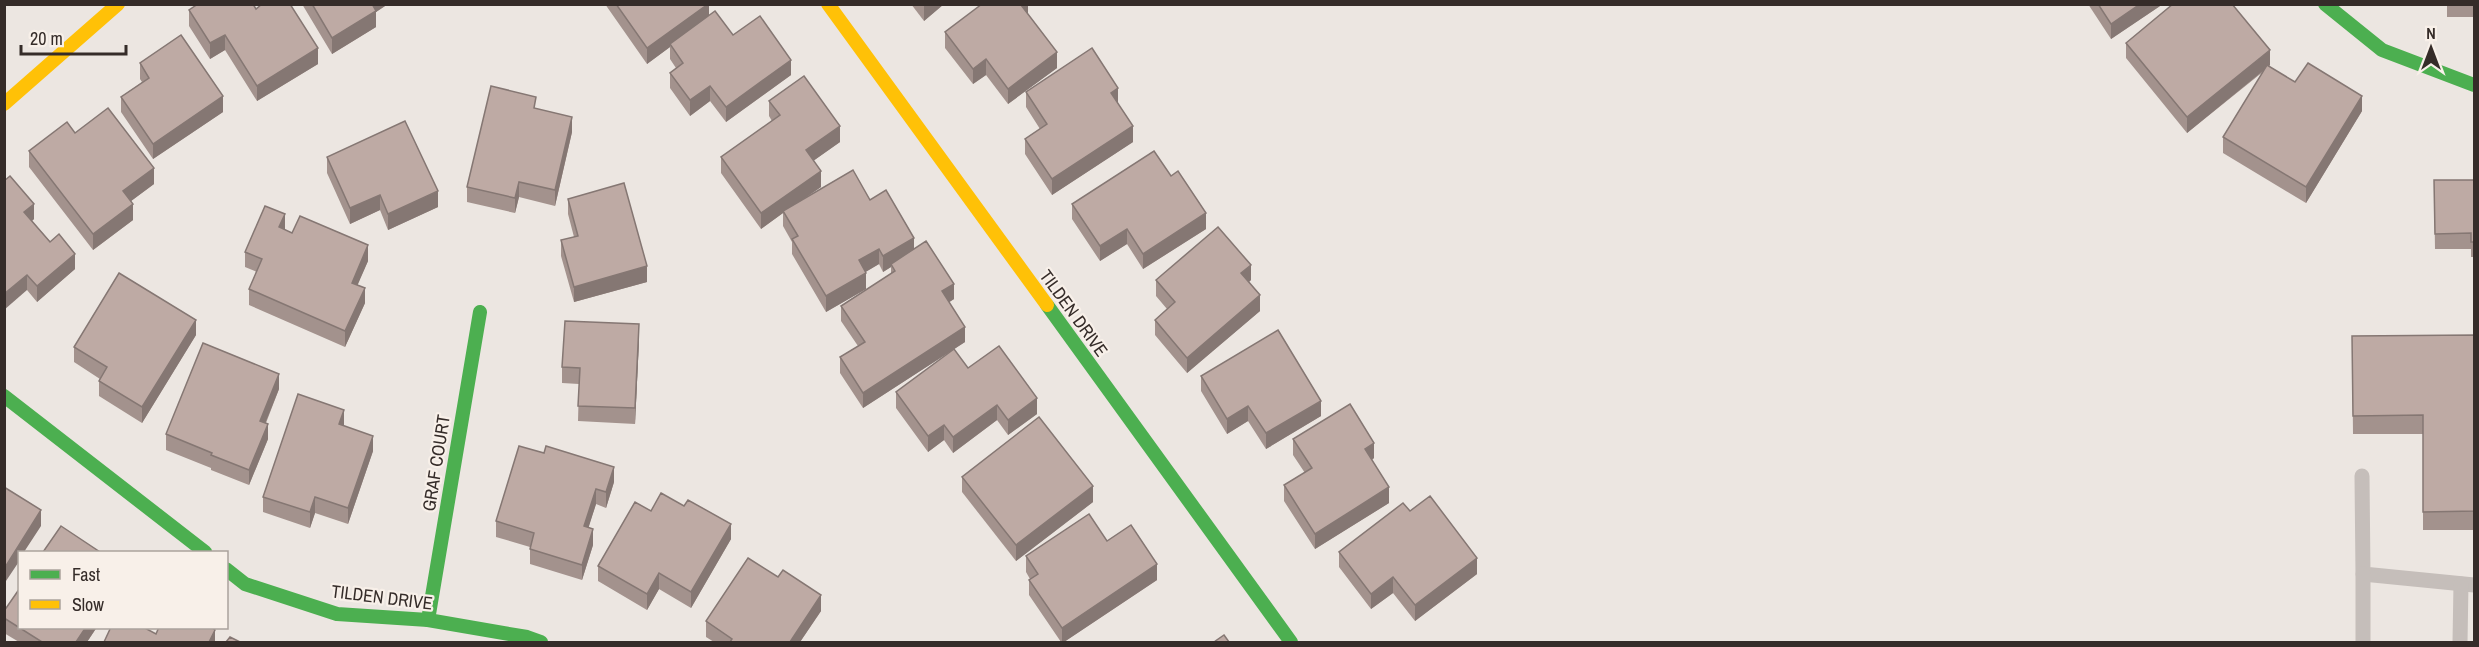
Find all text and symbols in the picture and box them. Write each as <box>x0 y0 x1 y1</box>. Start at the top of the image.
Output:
scale bar <box>21 18 126 56</box>
north arrow <box>2401 18 2461 78</box>
text: N <box>2426 22 2436 44</box>
text: 20 m <box>30 26 63 51</box>
street label: TILDEN DRIVE <box>1034 265 1114 361</box>
street label: GRAF COURT <box>416 413 456 513</box>
legend <box>18 551 228 629</box>
text: Fast <box>72 562 100 587</box>
street label: TILDEN DRIVE <box>330 578 434 616</box>
text: Slow <box>72 592 104 617</box>

